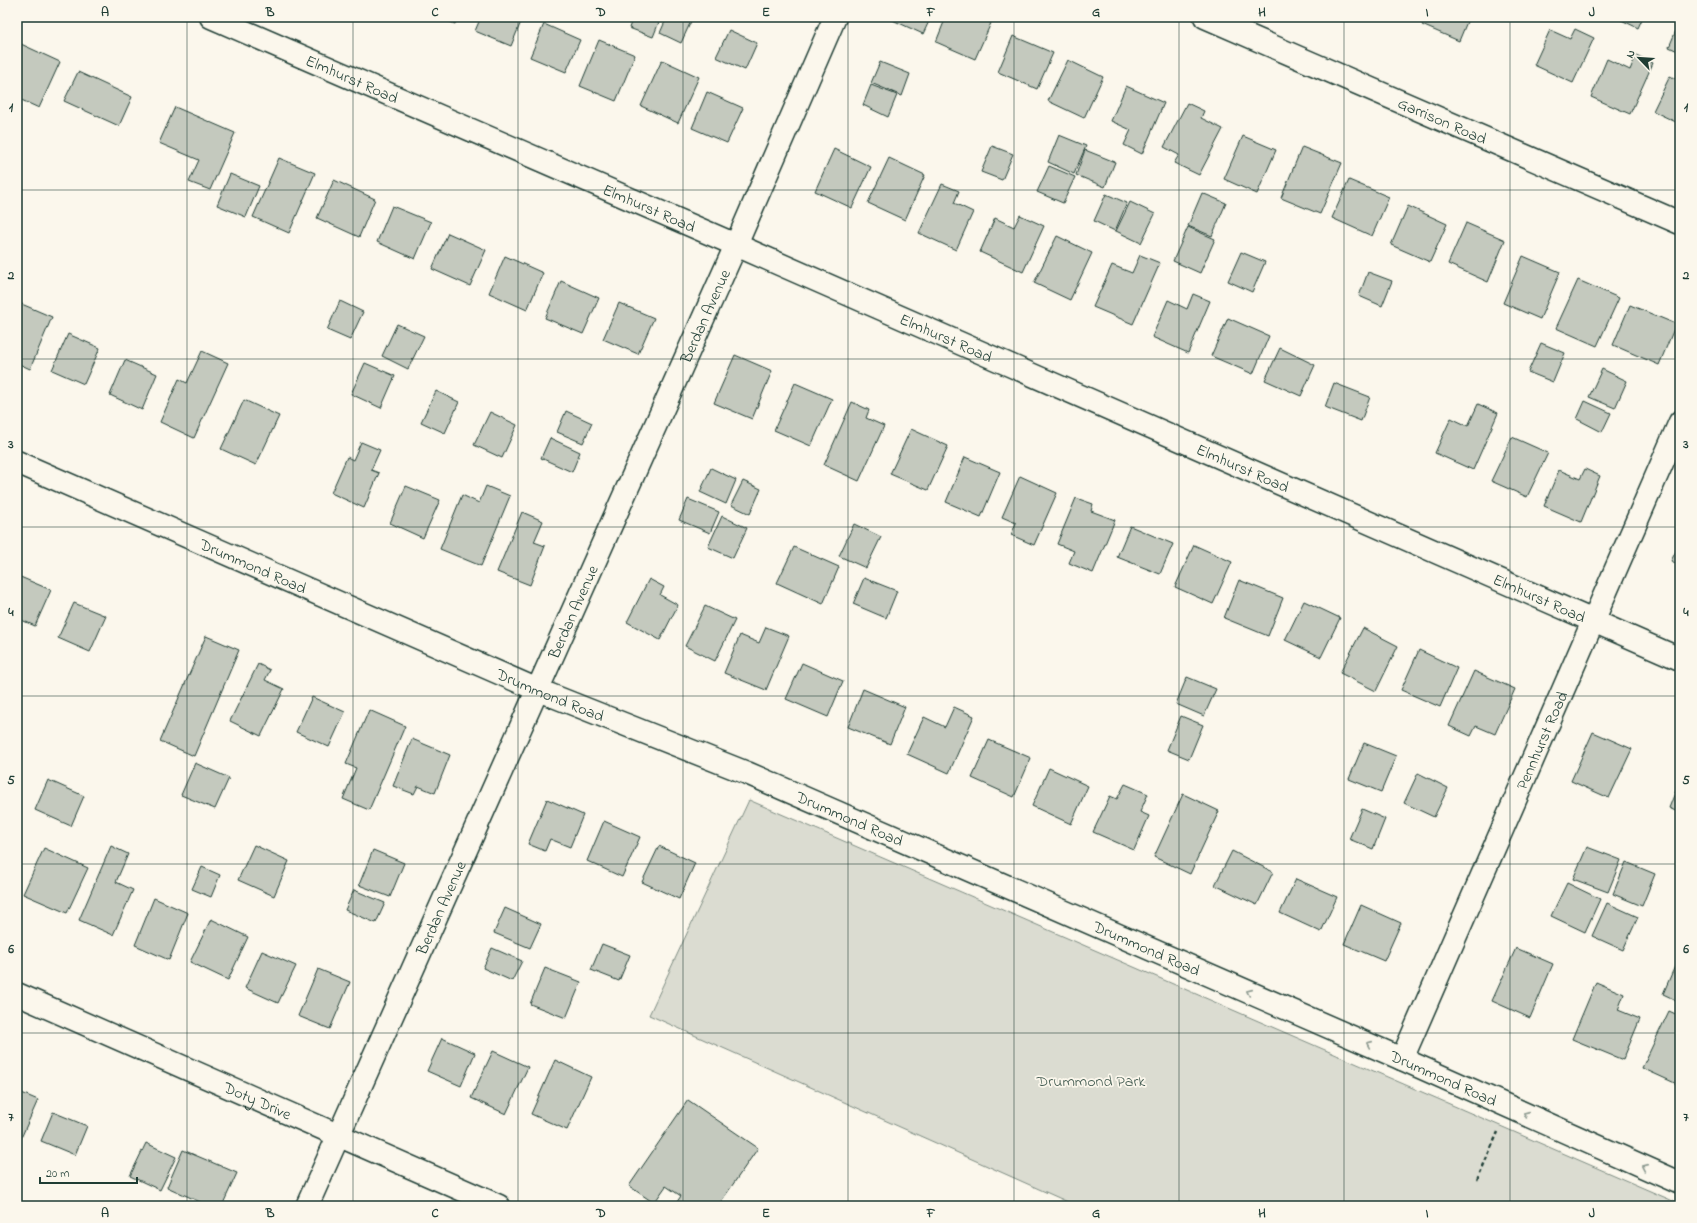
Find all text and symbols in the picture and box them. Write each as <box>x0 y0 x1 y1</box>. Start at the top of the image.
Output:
text: A <box>101 3 109 22</box>
text: B <box>265 3 275 22</box>
text: C <box>431 3 439 22</box>
text: D <box>595 3 606 22</box>
text: E <box>762 3 770 22</box>
text: F <box>926 3 936 22</box>
text: G <box>1092 3 1100 22</box>
text: H <box>1258 3 1266 22</box>
text: I <box>1425 3 1429 22</box>
text: J <box>1589 3 1595 22</box>
north arrow <box>1619 38 1659 78</box>
text: N <box>1622 47 1640 61</box>
street label: Elmhurst Road <box>301 49 402 111</box>
street label: Garrison Road <box>1394 92 1490 152</box>
text: 1 <box>9 98 14 117</box>
text: 1 <box>1684 98 1689 117</box>
street label: Elmhurst Road <box>599 179 699 240</box>
street label: Berdan Avenue <box>674 265 738 368</box>
text: 2 <box>7 266 15 285</box>
text: 2 <box>1682 266 1690 285</box>
street label: Elmhurst Road <box>895 308 996 370</box>
text: 3 <box>7 435 14 454</box>
text: 3 <box>1682 435 1689 454</box>
street label: Elmhurst Road <box>1192 438 1292 500</box>
street label: Drummond Road <box>194 533 310 601</box>
street label: Berdan Avenue <box>542 561 606 664</box>
street label: Elmhurst Road <box>1489 568 1589 630</box>
text: 4 <box>7 603 14 622</box>
text: 4 <box>1682 603 1689 622</box>
street label: Drummond Road <box>491 663 607 729</box>
street label: Pennhurst Road <box>1511 688 1575 794</box>
text: 5 <box>7 771 15 790</box>
text: 5 <box>1682 771 1690 790</box>
street label: Drummond Road <box>791 785 907 854</box>
street label: Berdan Avenue <box>410 857 474 960</box>
street label: Drummond Road <box>1088 915 1204 983</box>
text: 6 <box>7 940 14 959</box>
text: 6 <box>1682 940 1689 959</box>
one-way arrow <box>1246 989 1254 997</box>
one-way arrow <box>1365 1041 1373 1049</box>
street label: Drummond Road <box>1385 1045 1500 1114</box>
park label: Drummond Park <box>1036 1070 1146 1094</box>
street label: Doty Drive <box>218 1076 295 1127</box>
text: 7 <box>8 1108 14 1127</box>
text: 7 <box>1683 1108 1689 1127</box>
one-way arrow <box>1522 1111 1530 1119</box>
scale bar <box>40 1159 137 1185</box>
one-way arrow <box>1641 1164 1649 1172</box>
text: 20 m <box>46 1165 69 1183</box>
text: A <box>101 1204 109 1223</box>
text: B <box>265 1204 275 1223</box>
text: C <box>431 1204 439 1223</box>
text: D <box>595 1204 606 1223</box>
text: E <box>762 1204 770 1223</box>
text: F <box>926 1204 936 1223</box>
text: G <box>1092 1204 1100 1223</box>
text: H <box>1258 1204 1266 1223</box>
text: I <box>1425 1204 1429 1223</box>
text: J <box>1589 1204 1595 1223</box>

